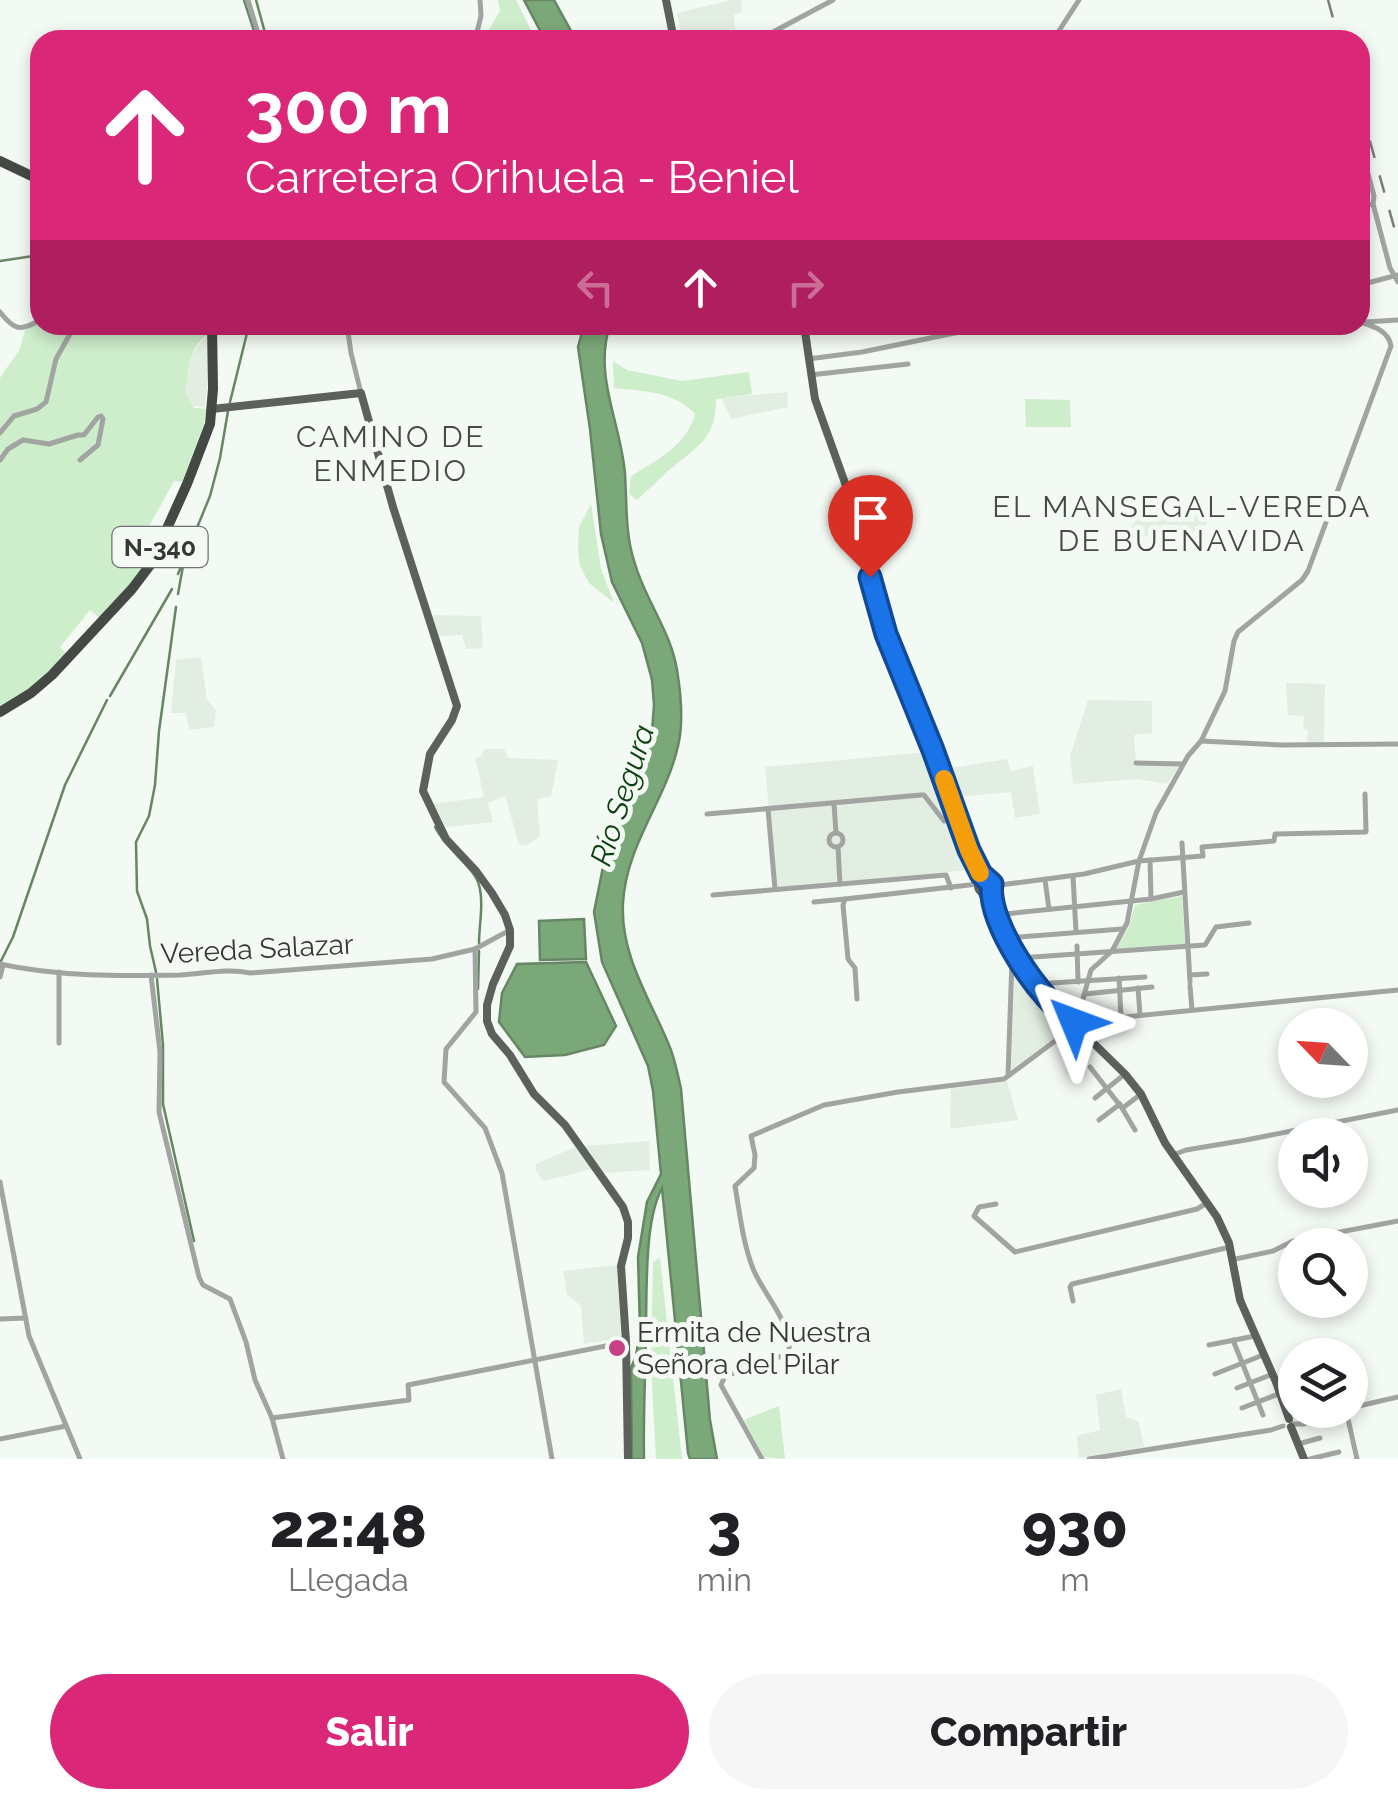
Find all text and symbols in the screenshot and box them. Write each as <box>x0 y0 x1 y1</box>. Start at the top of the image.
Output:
text: 300 m <box>245 67 452 149</box>
icon: ahead <box>80 70 210 200</box>
text: Carretera Orihuela - Beniel <box>245 151 799 204</box>
icon: left <box>568 260 623 315</box>
icon: ahead <box>673 260 728 315</box>
icon: right <box>778 260 833 315</box>
district label: CAMINO DE ENMEDIO <box>296 419 486 488</box>
pin <box>828 475 913 578</box>
district label: EL MANSEGAL-VEREDA DE BUENAVIDA <box>992 489 1372 558</box>
icon: arrive <box>843 490 898 545</box>
road number: N-340 <box>112 527 208 567</box>
water label: Río Segura <box>583 720 661 870</box>
street label: Vereda Salazar <box>160 927 355 971</box>
position arrow <box>1022 970 1126 1074</box>
north arrow <box>1278 1008 1368 1098</box>
map controls <box>1278 1008 1368 1428</box>
button: sound <box>1278 1118 1368 1208</box>
button: search <box>1278 1228 1368 1318</box>
place label: Ermita de Nuestra Señora del Pilar <box>637 1316 871 1381</box>
marker: Ermita de Nuestra Señora del Pilar <box>606 1337 628 1359</box>
button: layers <box>1278 1338 1368 1428</box>
text: 22:48 <box>270 1491 427 1561</box>
text: 3 <box>707 1491 741 1561</box>
text: 930 <box>1022 1491 1128 1561</box>
text: Llegada <box>288 1561 409 1598</box>
text: min <box>697 1561 752 1598</box>
text: m <box>1060 1561 1090 1598</box>
button: Salir <box>50 1674 689 1789</box>
button: Compartir <box>709 1674 1348 1789</box>

